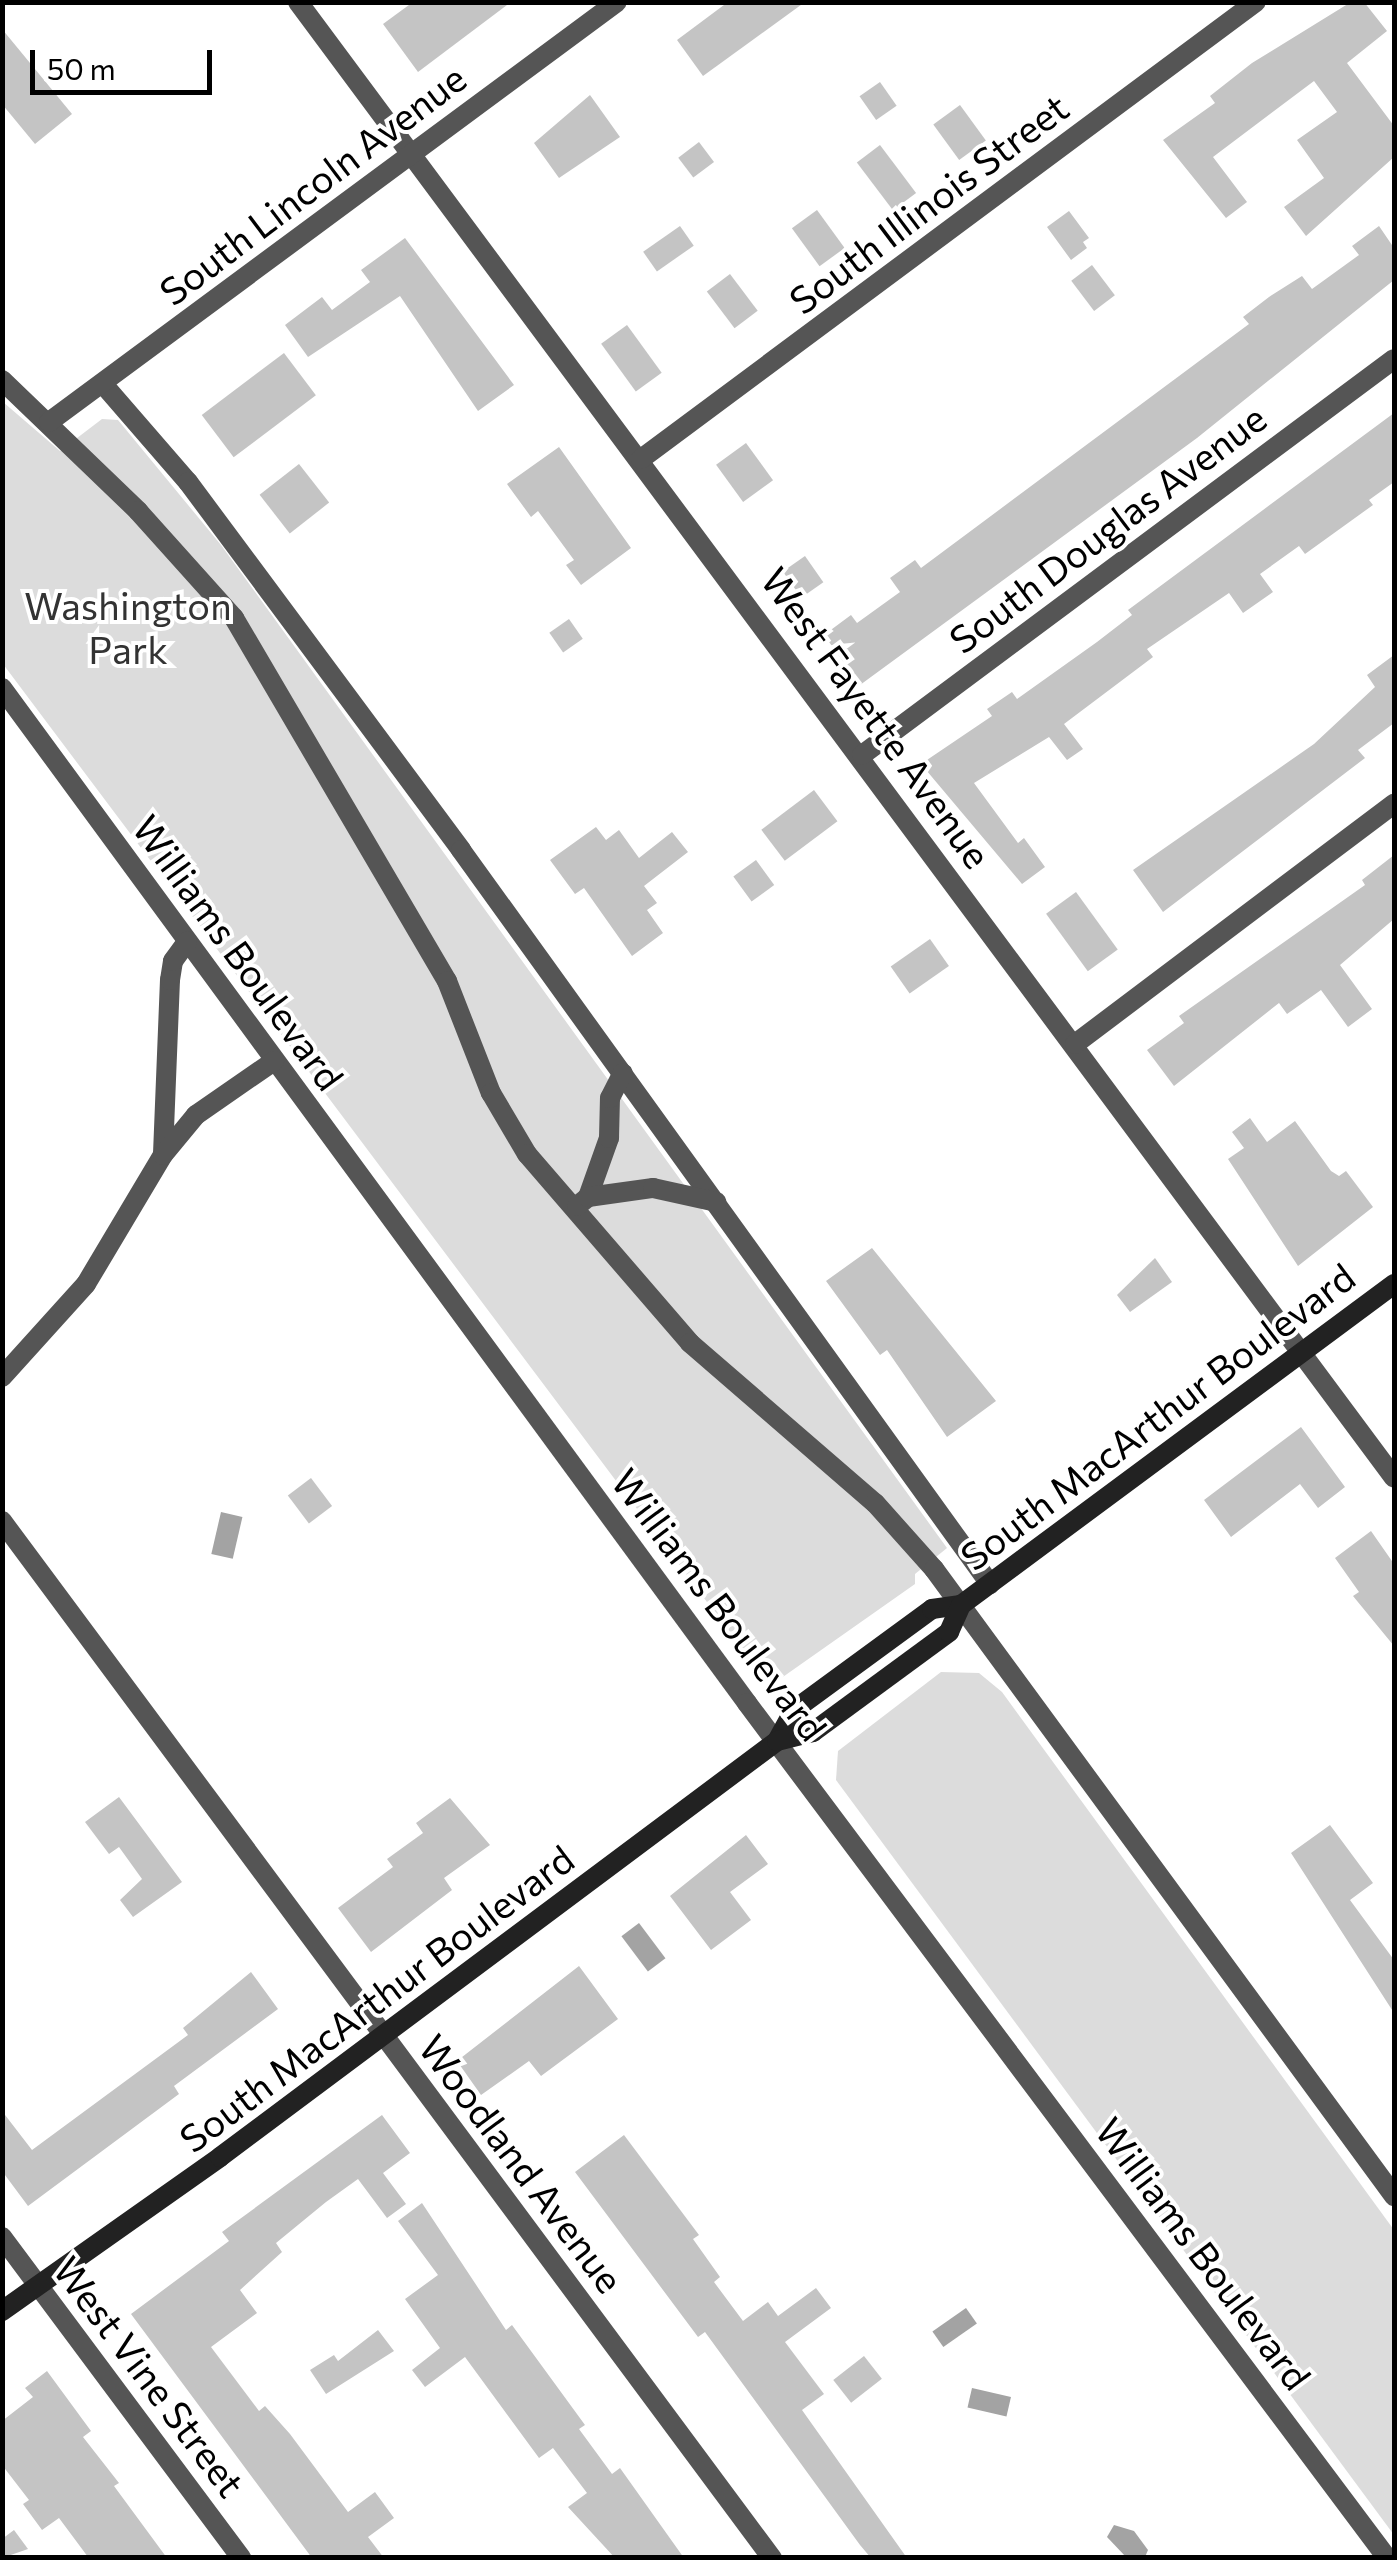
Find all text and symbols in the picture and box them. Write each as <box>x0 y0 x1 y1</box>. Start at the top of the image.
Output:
scale bar <box>35 30 218 92</box>
text: 50 m <box>47 49 116 86</box>
street label: South Lincoln Avenue <box>150 54 474 314</box>
street label: South Illinois Street <box>780 83 1076 323</box>
street label: South Douglas Avenue <box>940 394 1274 662</box>
street label: West Fayette Avenue <box>753 558 1001 876</box>
park label: Washington Park <box>24 582 232 672</box>
street label: Williams Boulevard <box>124 806 354 1098</box>
street label: South MacArthur Boulevard <box>951 1253 1363 1579</box>
street label: Williams Boulevard <box>603 1459 837 1749</box>
street label: South MacArthur Boulevard <box>170 1835 582 2161</box>
street label: Woodland Avenue <box>410 2025 634 2301</box>
street label: Williams Boulevard <box>1087 2108 1321 2398</box>
street label: West Vine Street <box>45 2247 255 2505</box>

